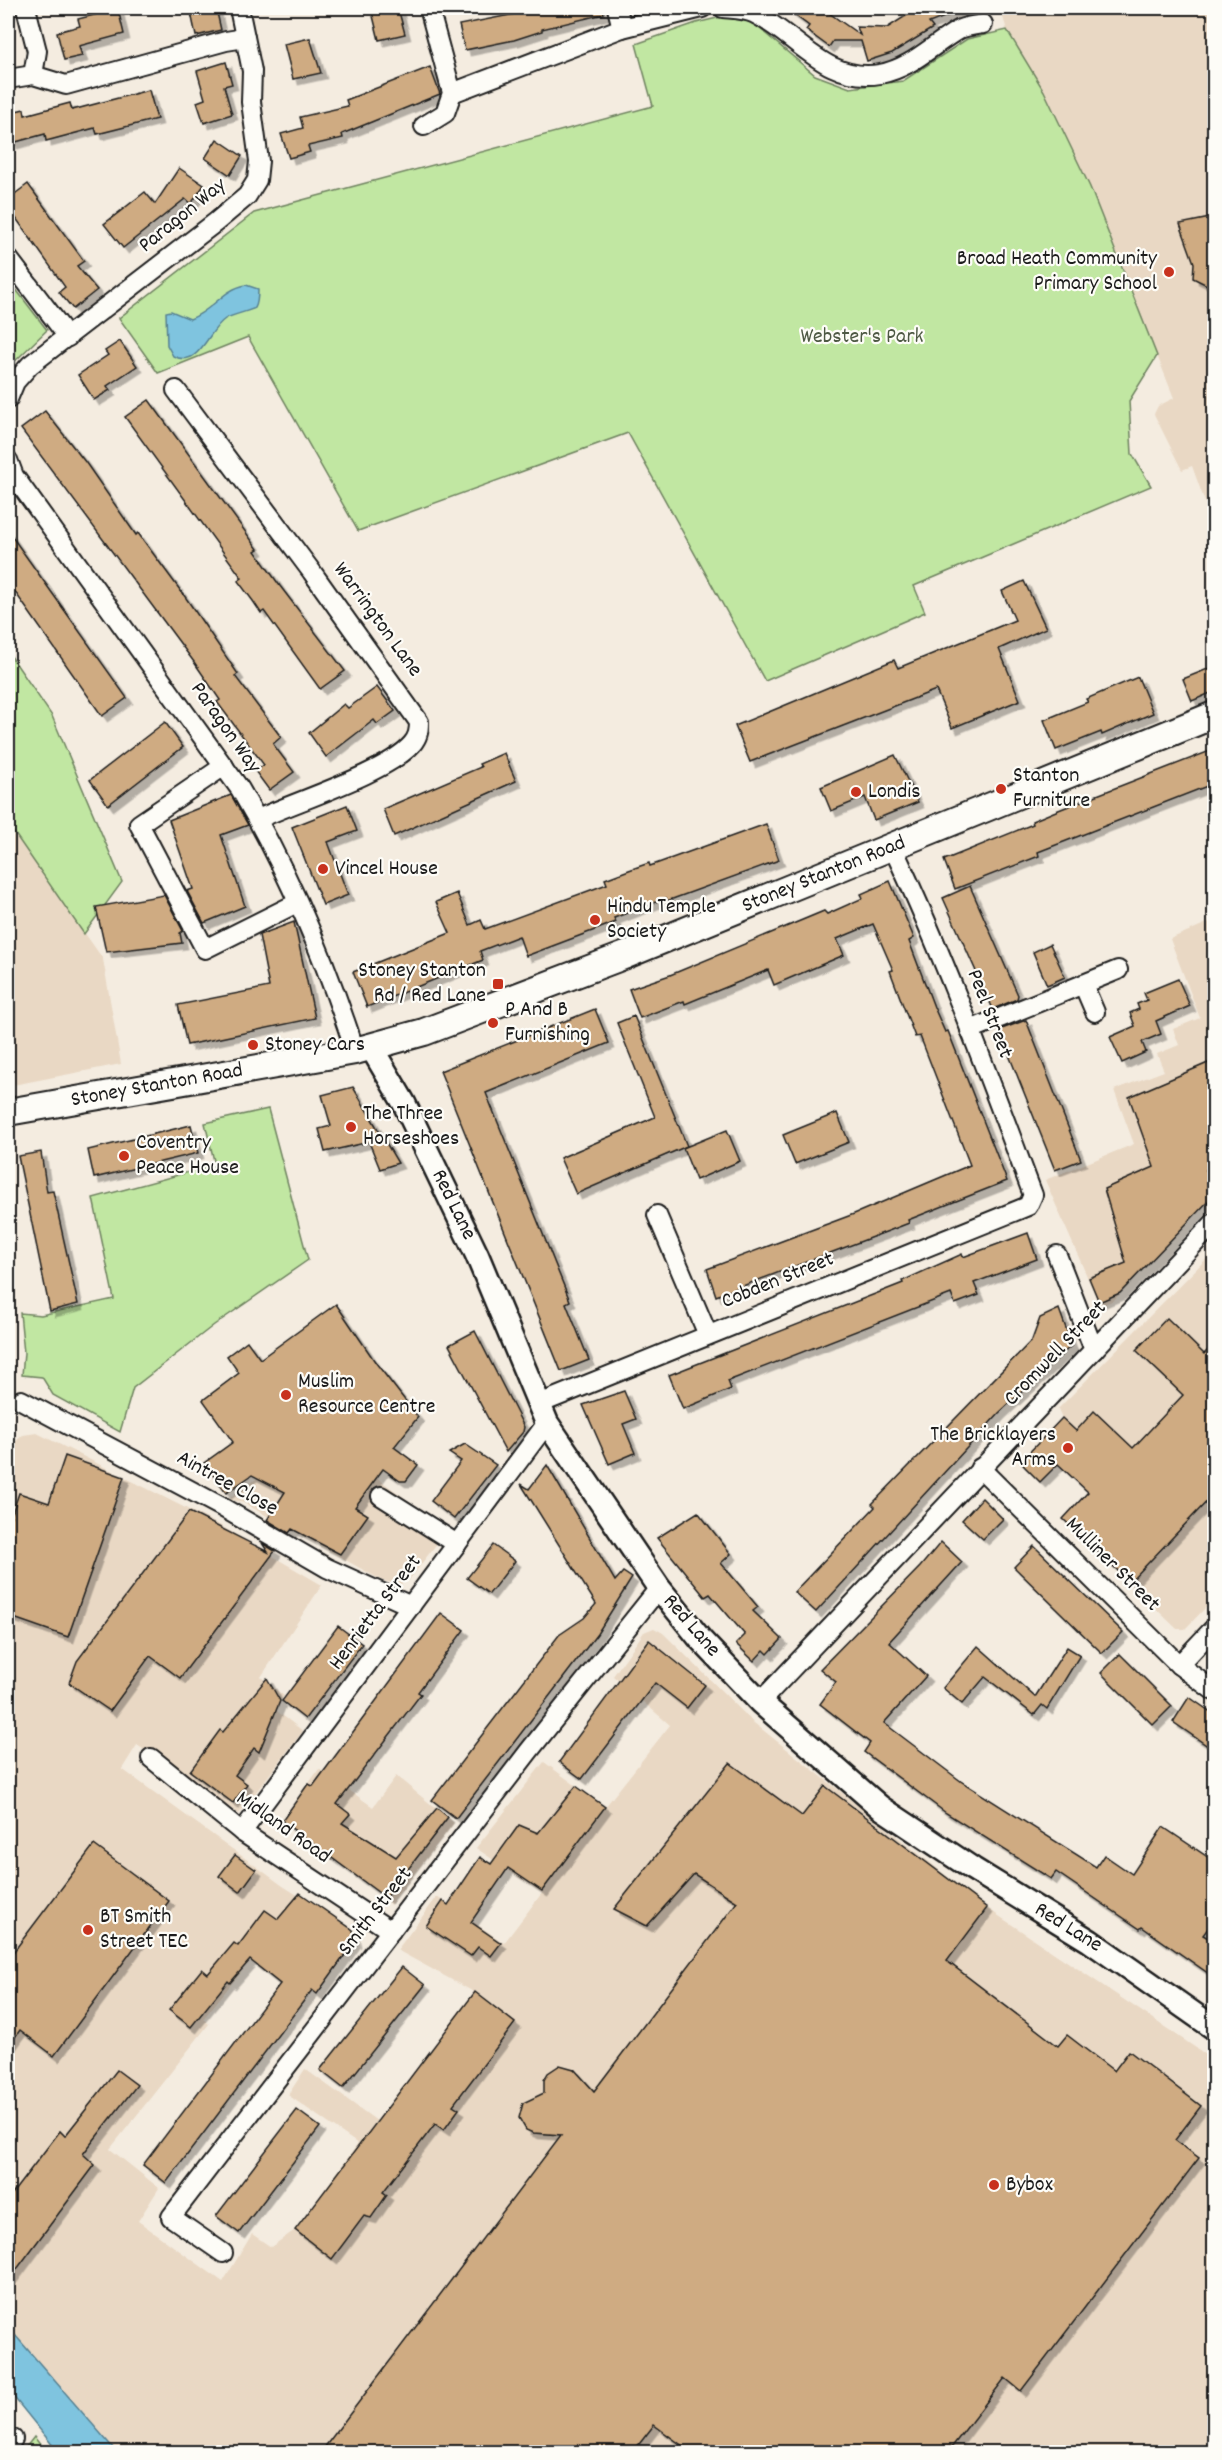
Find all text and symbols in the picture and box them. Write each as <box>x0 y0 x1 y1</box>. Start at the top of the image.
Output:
street label: Paragon Way <box>132 170 235 261</box>
place label: Broad Heath Community Primary School <box>957 244 1158 300</box>
marker: Broad Heath Community Primary School <box>1162 265 1176 279</box>
park label: Webster's Park <box>800 322 924 353</box>
street label: Warrington Lane <box>325 556 429 684</box>
street label: Paragon Way <box>182 676 269 781</box>
place label: Stanton Furniture <box>1013 761 1090 817</box>
place label: Londis <box>868 777 921 808</box>
marker: Stanton Furniture <box>994 782 1008 796</box>
marker: Londis <box>849 785 863 799</box>
street label: Stoney Stanton Road <box>738 828 910 922</box>
place label: Vincel House <box>335 854 438 885</box>
marker: Vincel House <box>316 862 330 876</box>
place label: Hindu Temple Society <box>607 892 716 948</box>
marker: Hindu Temple Society <box>588 913 602 927</box>
place label: Stoney Stanton Rd / Red Lane <box>358 956 486 1012</box>
street label: Peel Street <box>958 965 1020 1063</box>
marker: Stoney Stanton Rd / Red Lane <box>491 977 505 991</box>
place label: P And B Furnishing <box>505 995 590 1051</box>
marker: P And B Furnishing <box>486 1016 500 1030</box>
place label: Stoney Cars <box>265 1030 365 1061</box>
marker: Stoney Cars <box>246 1038 260 1052</box>
street label: Stoney Stanton Road <box>69 1056 245 1116</box>
place label: The Three Horseshoes <box>363 1099 459 1155</box>
marker: The Three Horseshoes <box>344 1120 358 1134</box>
place label: Coventry Peace House <box>136 1128 239 1184</box>
marker: Coventry Peace House <box>117 1149 131 1163</box>
street label: Red Lane <box>423 1165 483 1245</box>
street label: Cobden Street <box>717 1244 839 1318</box>
street label: Cromwell Street <box>997 1294 1115 1414</box>
place label: Muslim Resource Centre <box>298 1367 435 1423</box>
marker: Muslim Resource Centre <box>279 1388 293 1402</box>
place label: The Bricklayers Arms <box>930 1420 1056 1476</box>
marker: The Bricklayers Arms <box>1061 1441 1075 1455</box>
street label: Aintree Close <box>171 1443 283 1525</box>
street label: Mulliner Street <box>1057 1510 1167 1620</box>
street label: Henrietta Street <box>322 1549 430 1677</box>
street label: Red Lane <box>655 1588 727 1664</box>
street label: Midland Road <box>229 1784 337 1872</box>
street label: Smith Street <box>331 1861 421 1963</box>
street label: Red Lane <box>1028 1895 1108 1961</box>
place label: BT Smith Street TEC <box>100 1902 188 1958</box>
marker: BT Smith Street TEC <box>81 1923 95 1937</box>
place label: Bybox <box>1006 2170 1053 2201</box>
marker: Bybox <box>987 2178 1001 2192</box>

